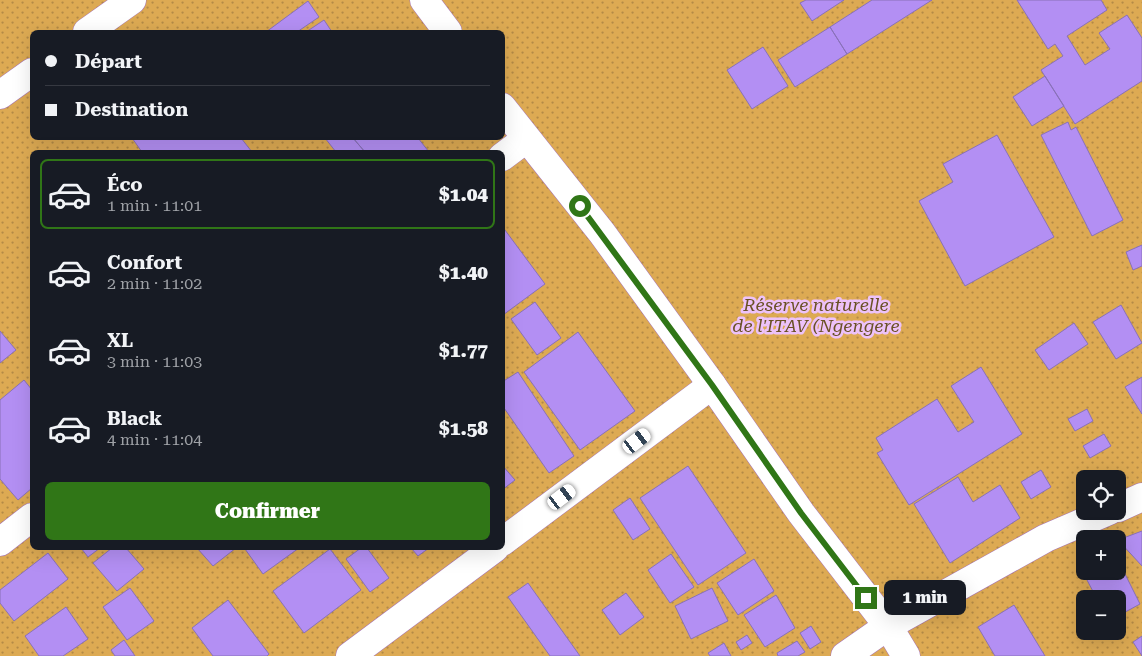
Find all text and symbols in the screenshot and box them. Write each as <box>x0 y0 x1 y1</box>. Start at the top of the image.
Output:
text: Départ <box>75 50 142 73</box>
text: Destination <box>75 98 188 121</box>
icon: car <box>47 172 92 217</box>
text: Éco <box>107 173 143 196</box>
text: $1.04 <box>439 183 488 206</box>
route start <box>569 195 591 217</box>
text: 1 min · 11:01 <box>107 196 202 215</box>
icon: car <box>47 250 92 295</box>
text: Confort <box>107 251 182 274</box>
text: $1.40 <box>439 261 488 284</box>
text: 2 min · 11:02 <box>107 274 202 293</box>
park label: Réserve naturelle de l'ITAV (Ngengere <box>732 294 900 336</box>
icon: car <box>47 328 92 373</box>
text: XL <box>107 329 133 352</box>
text: $1.77 <box>439 339 488 362</box>
text: 3 min · 11:03 <box>107 352 202 371</box>
icon: car <box>47 406 92 451</box>
text: Black <box>107 407 162 430</box>
text: $1.58 <box>439 417 488 440</box>
car <box>620 426 653 456</box>
text: 4 min · 11:04 <box>107 430 202 449</box>
map controls <box>1076 470 1126 640</box>
button: locate <box>1076 470 1126 520</box>
button: Confirmer <box>45 482 490 540</box>
car <box>545 482 578 512</box>
button: + <box>1076 530 1126 580</box>
callout: 1 min <box>884 580 966 616</box>
route end <box>855 587 877 609</box>
text: 1 min <box>903 588 947 607</box>
button: − <box>1076 590 1126 640</box>

